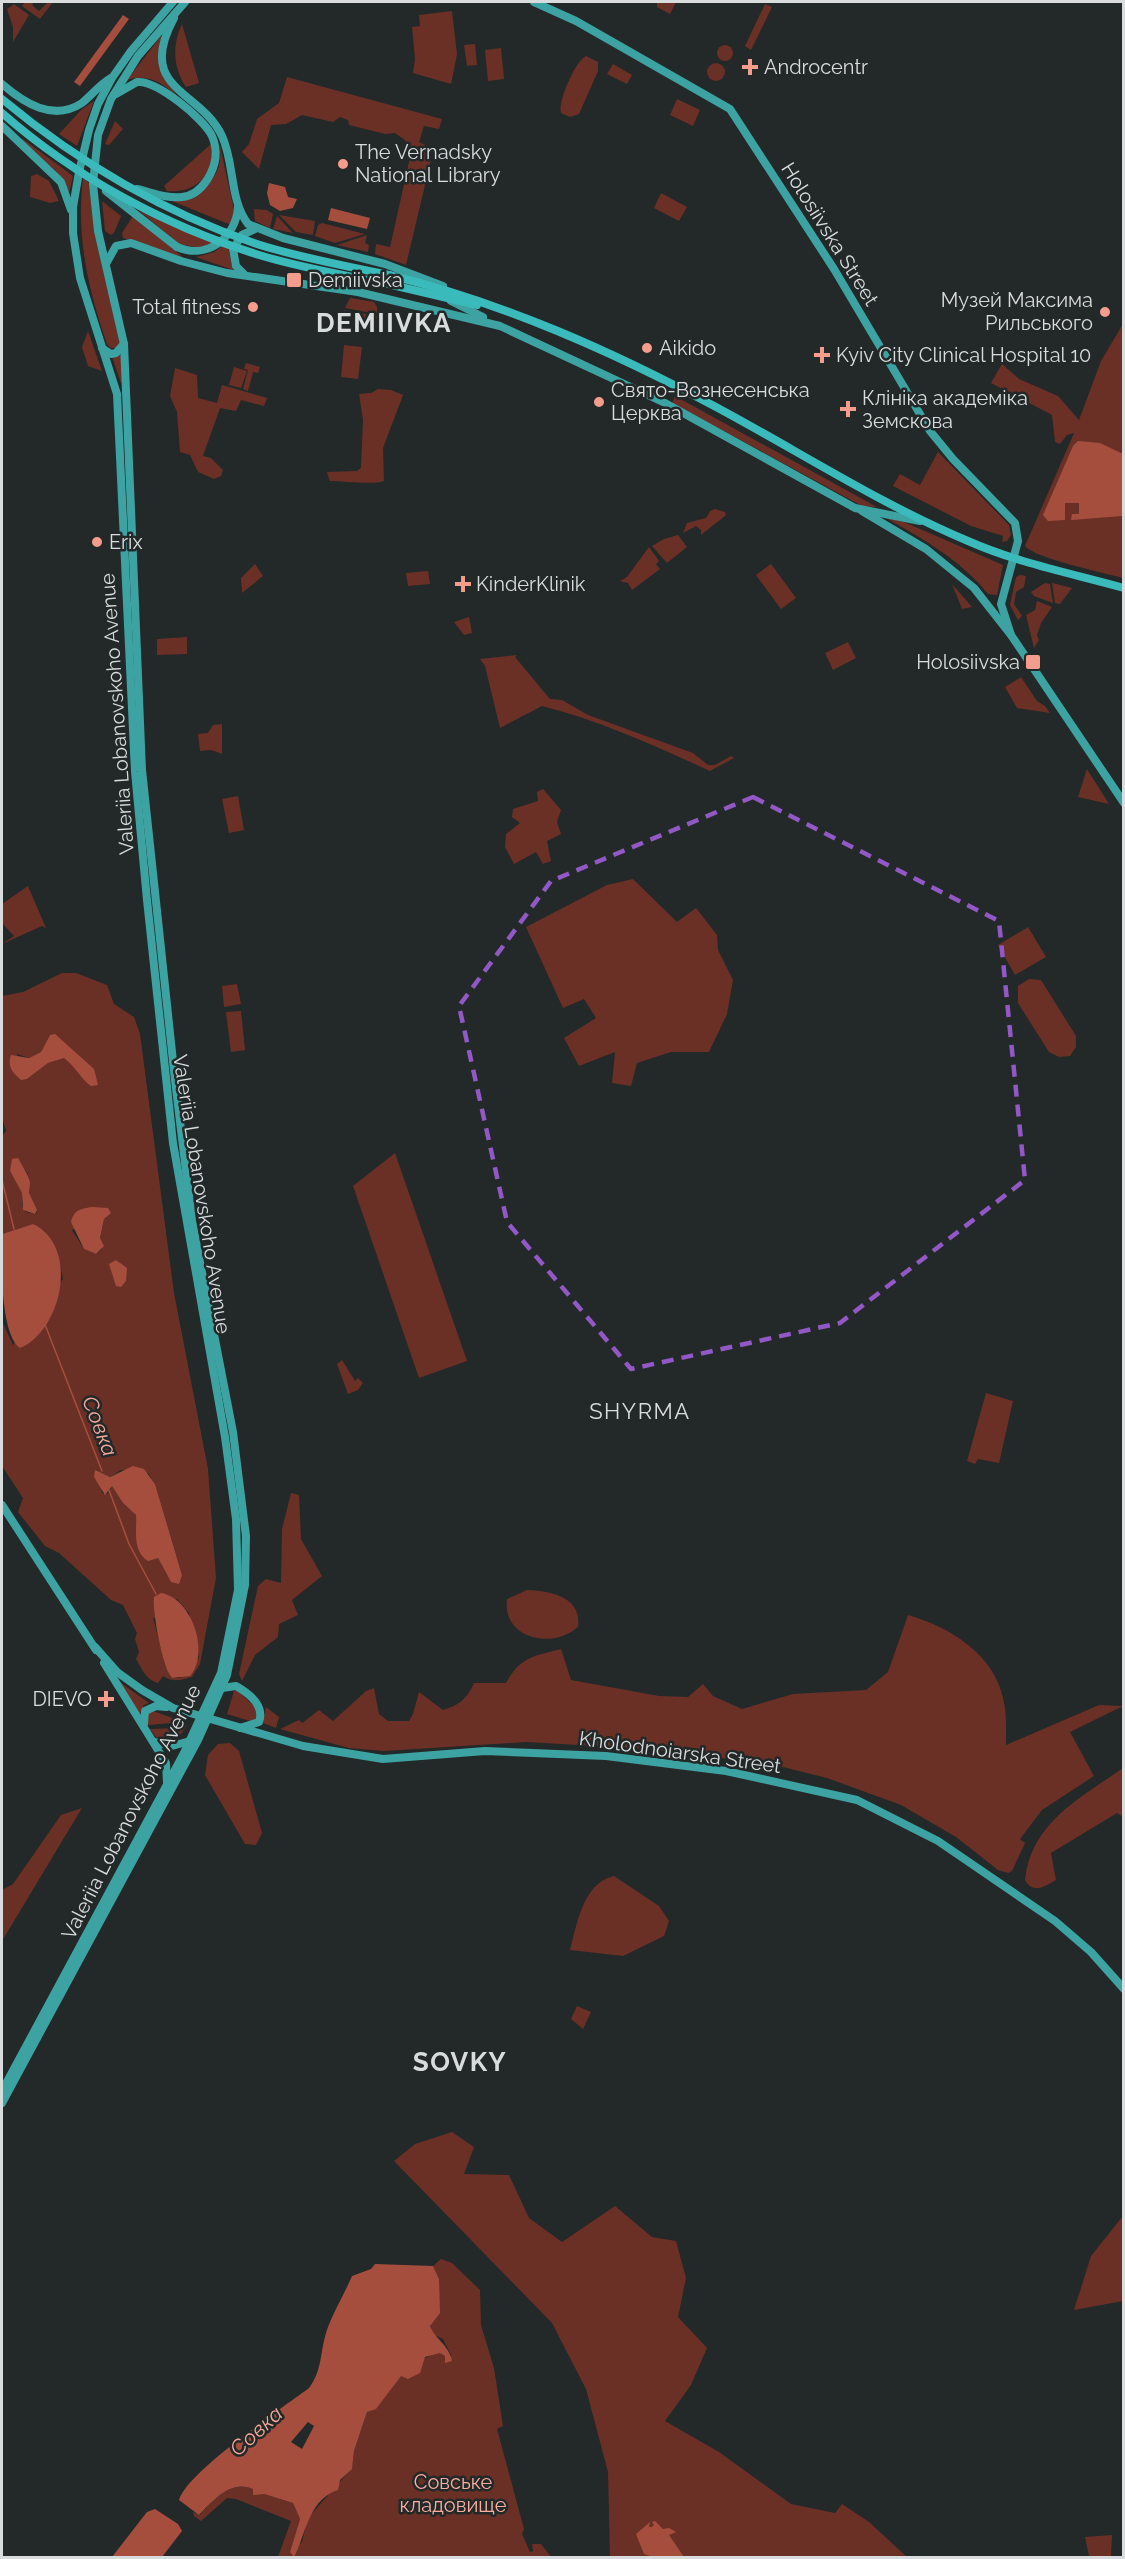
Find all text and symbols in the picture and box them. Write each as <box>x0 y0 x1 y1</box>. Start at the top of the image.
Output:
place label: Androcentr <box>764 55 868 79</box>
marker: Androcentr <box>741 58 759 76</box>
place label: The Vernadsky National Library <box>355 140 501 187</box>
marker: The Vernadsky National Library <box>336 157 350 171</box>
street label: Holosiivska Street <box>776 158 884 310</box>
place label: Demiivska <box>308 268 403 292</box>
marker: Demiivska <box>285 271 303 289</box>
place label: Музей Максима Рильського <box>941 288 1093 335</box>
place label: Total fitness <box>132 295 241 319</box>
marker: Total fitness <box>246 300 260 314</box>
marker: Музей Максима Рильського <box>1098 305 1112 319</box>
district label: DEMIIVKA <box>316 308 452 338</box>
place label: Aikido <box>659 336 716 360</box>
marker: Aikido <box>640 341 654 355</box>
place label: Kyiv City Clinical Hospital 10 <box>836 343 1091 367</box>
marker: Kyiv City Clinical Hospital 10 <box>813 346 831 364</box>
place label: Свято-Вознесенська Церква <box>611 378 810 425</box>
place label: Клініка академіка Земскова <box>862 386 1028 433</box>
marker: Свято-Вознесенська Церква <box>592 395 606 409</box>
marker: Клініка академіка Земскова <box>839 400 857 418</box>
place label: Erix <box>109 530 143 554</box>
marker: Erix <box>90 535 104 549</box>
street label: Valeriia Lobanovskoho Avenue <box>95 572 139 856</box>
place label: KinderKlinik <box>476 572 586 596</box>
marker: KinderKlinik <box>454 575 472 593</box>
place label: Holosiivska <box>916 650 1020 674</box>
marker: Holosiivska <box>1024 653 1042 671</box>
street label: Valeriia Lobanovskoho Avenue <box>168 1053 236 1336</box>
water label: Совка <box>77 1392 123 1460</box>
district label: SHYRMA <box>589 1398 691 1424</box>
street label: Valeriia Lobanovskoho Avenue <box>56 1681 206 1943</box>
place label: DIEVO <box>32 1687 92 1711</box>
marker: DIEVO <box>97 1690 115 1708</box>
street label: Kholodnoiarska Street <box>577 1726 783 1778</box>
district label: SOVKY <box>413 2047 507 2077</box>
water label: Совка <box>224 2401 288 2461</box>
park label: Совське кладовище <box>400 2470 507 2517</box>

